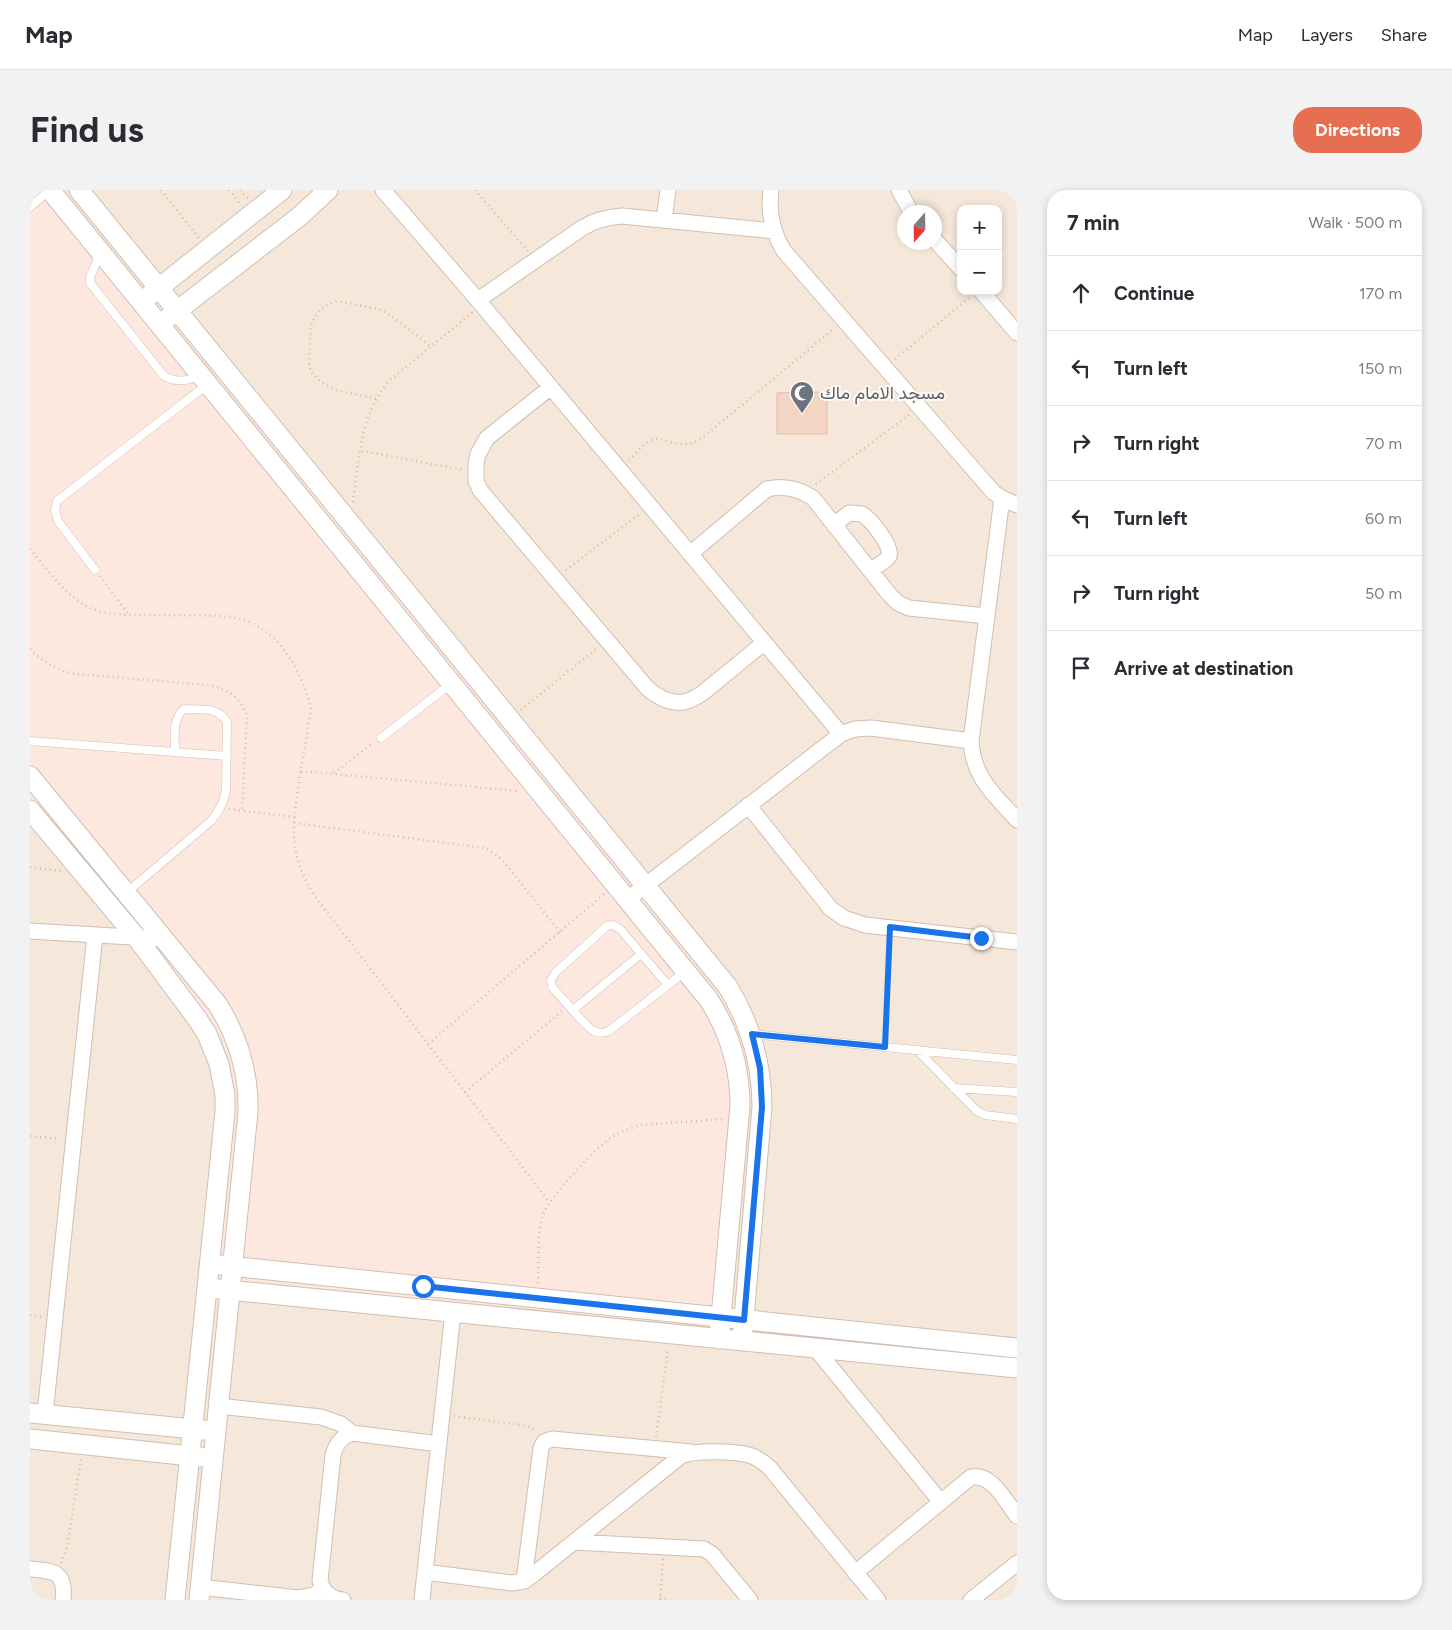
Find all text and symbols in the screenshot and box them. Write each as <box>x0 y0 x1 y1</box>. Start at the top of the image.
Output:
text: Map <box>25 20 73 49</box>
text: Map <box>1238 24 1273 46</box>
text: Layers <box>1301 24 1353 46</box>
text: Share <box>1381 24 1427 46</box>
button: Directions <box>1293 107 1422 153</box>
text: Find us <box>30 109 144 151</box>
north arrow <box>897 205 942 250</box>
map controls <box>957 205 1002 295</box>
button: + <box>957 205 1002 250</box>
text: 7 min <box>1067 210 1119 235</box>
text: Walk · 500 m <box>1309 213 1402 232</box>
button: − <box>957 250 1002 295</box>
icon: ahead <box>1067 279 1095 307</box>
text: Continue <box>1114 282 1194 305</box>
text: 170 m <box>1359 284 1402 303</box>
icon: left <box>1067 354 1095 382</box>
text: Turn left <box>1114 357 1188 380</box>
text: 150 m <box>1358 359 1402 378</box>
mosque icon: مسجد الامام ماك <box>789 380 815 414</box>
place label: مسجد الامام ماك <box>820 382 945 405</box>
icon: right <box>1067 429 1095 457</box>
text: Turn right <box>1114 432 1200 455</box>
text: 70 m <box>1366 434 1402 453</box>
icon: left <box>1067 504 1095 532</box>
text: Turn left <box>1114 507 1188 530</box>
text: 60 m <box>1365 509 1402 528</box>
icon: right <box>1067 579 1095 607</box>
text: Turn right <box>1114 582 1200 605</box>
text: 50 m <box>1365 584 1402 603</box>
icon: arrive <box>1067 654 1095 682</box>
text: Arrive at destination <box>1114 657 1293 680</box>
route end <box>970 927 993 950</box>
route start <box>412 1275 435 1298</box>

